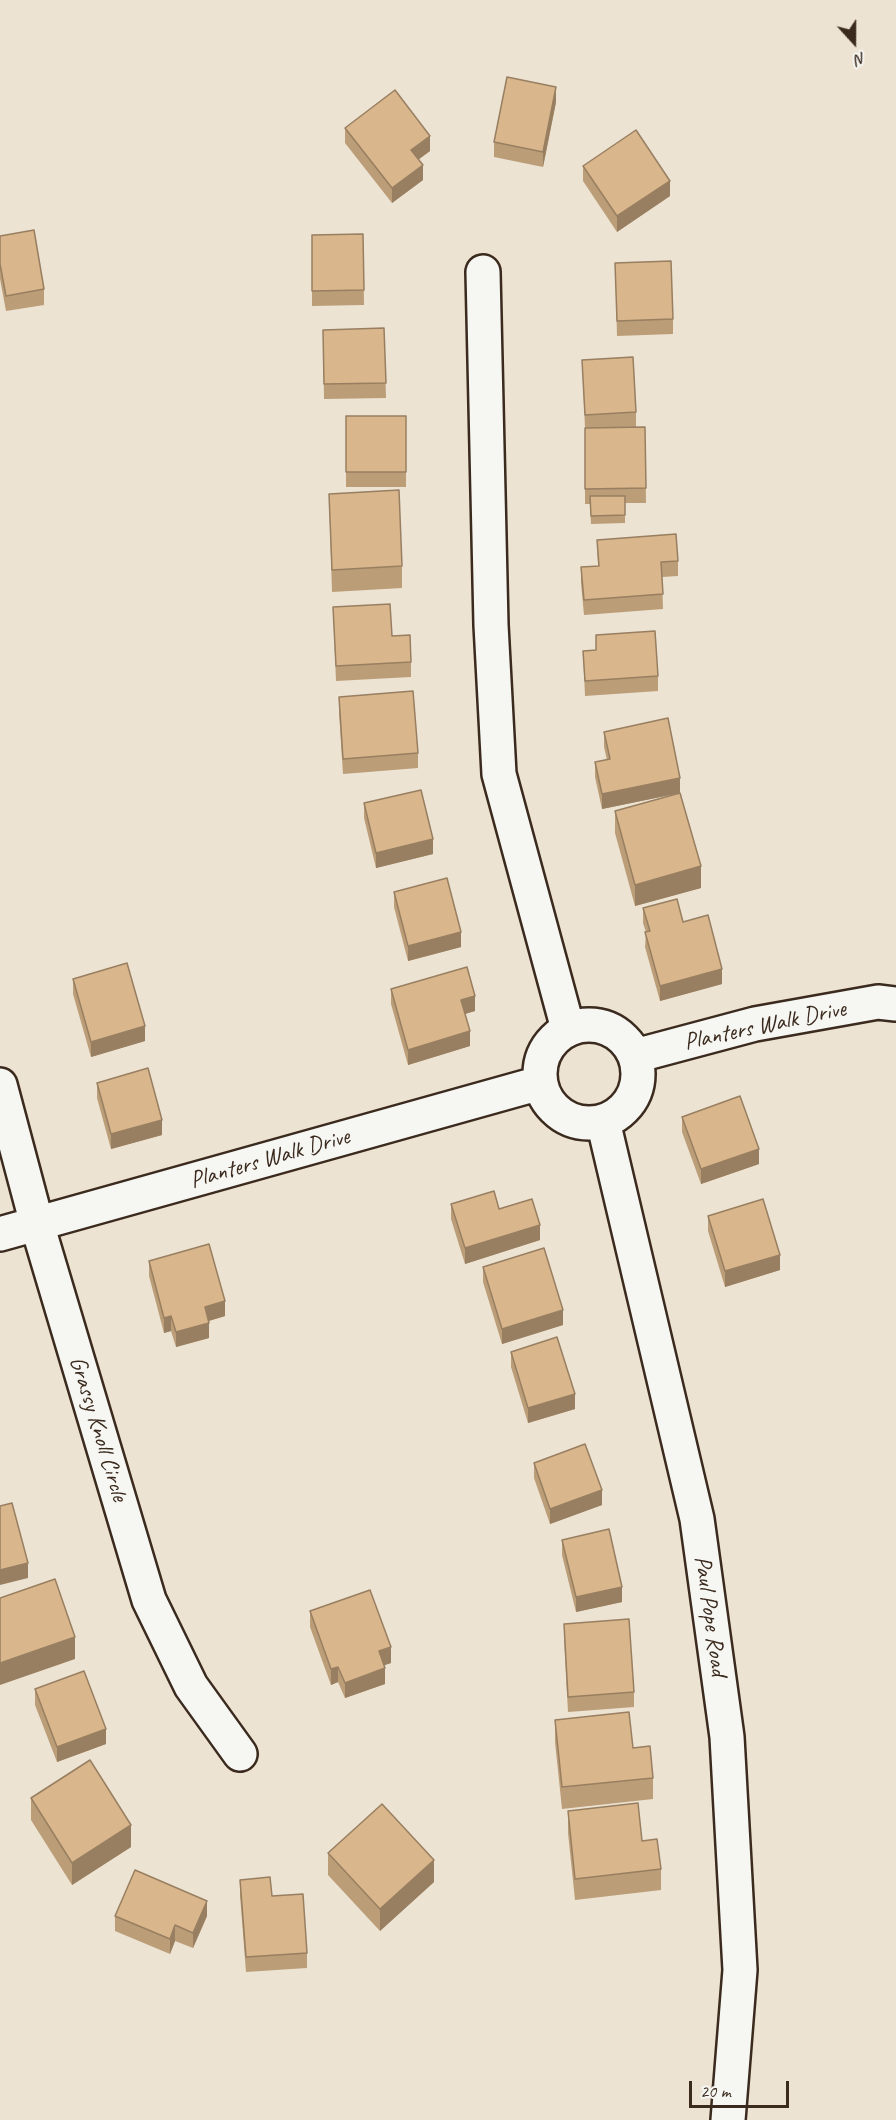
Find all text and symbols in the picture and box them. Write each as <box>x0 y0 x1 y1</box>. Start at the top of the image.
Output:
north arrow <box>824 12 884 72</box>
text: N <box>852 48 869 70</box>
street label: Planters Walk Drive <box>682 995 848 1057</box>
street label: Planters Walk Drive <box>187 1122 353 1196</box>
street label: Grassy Knoll Circle <box>62 1353 134 1505</box>
street label: Paul Pope Road <box>687 1554 733 1678</box>
scale bar <box>692 2069 792 2107</box>
text: 20 m <box>700 2080 731 2102</box>

